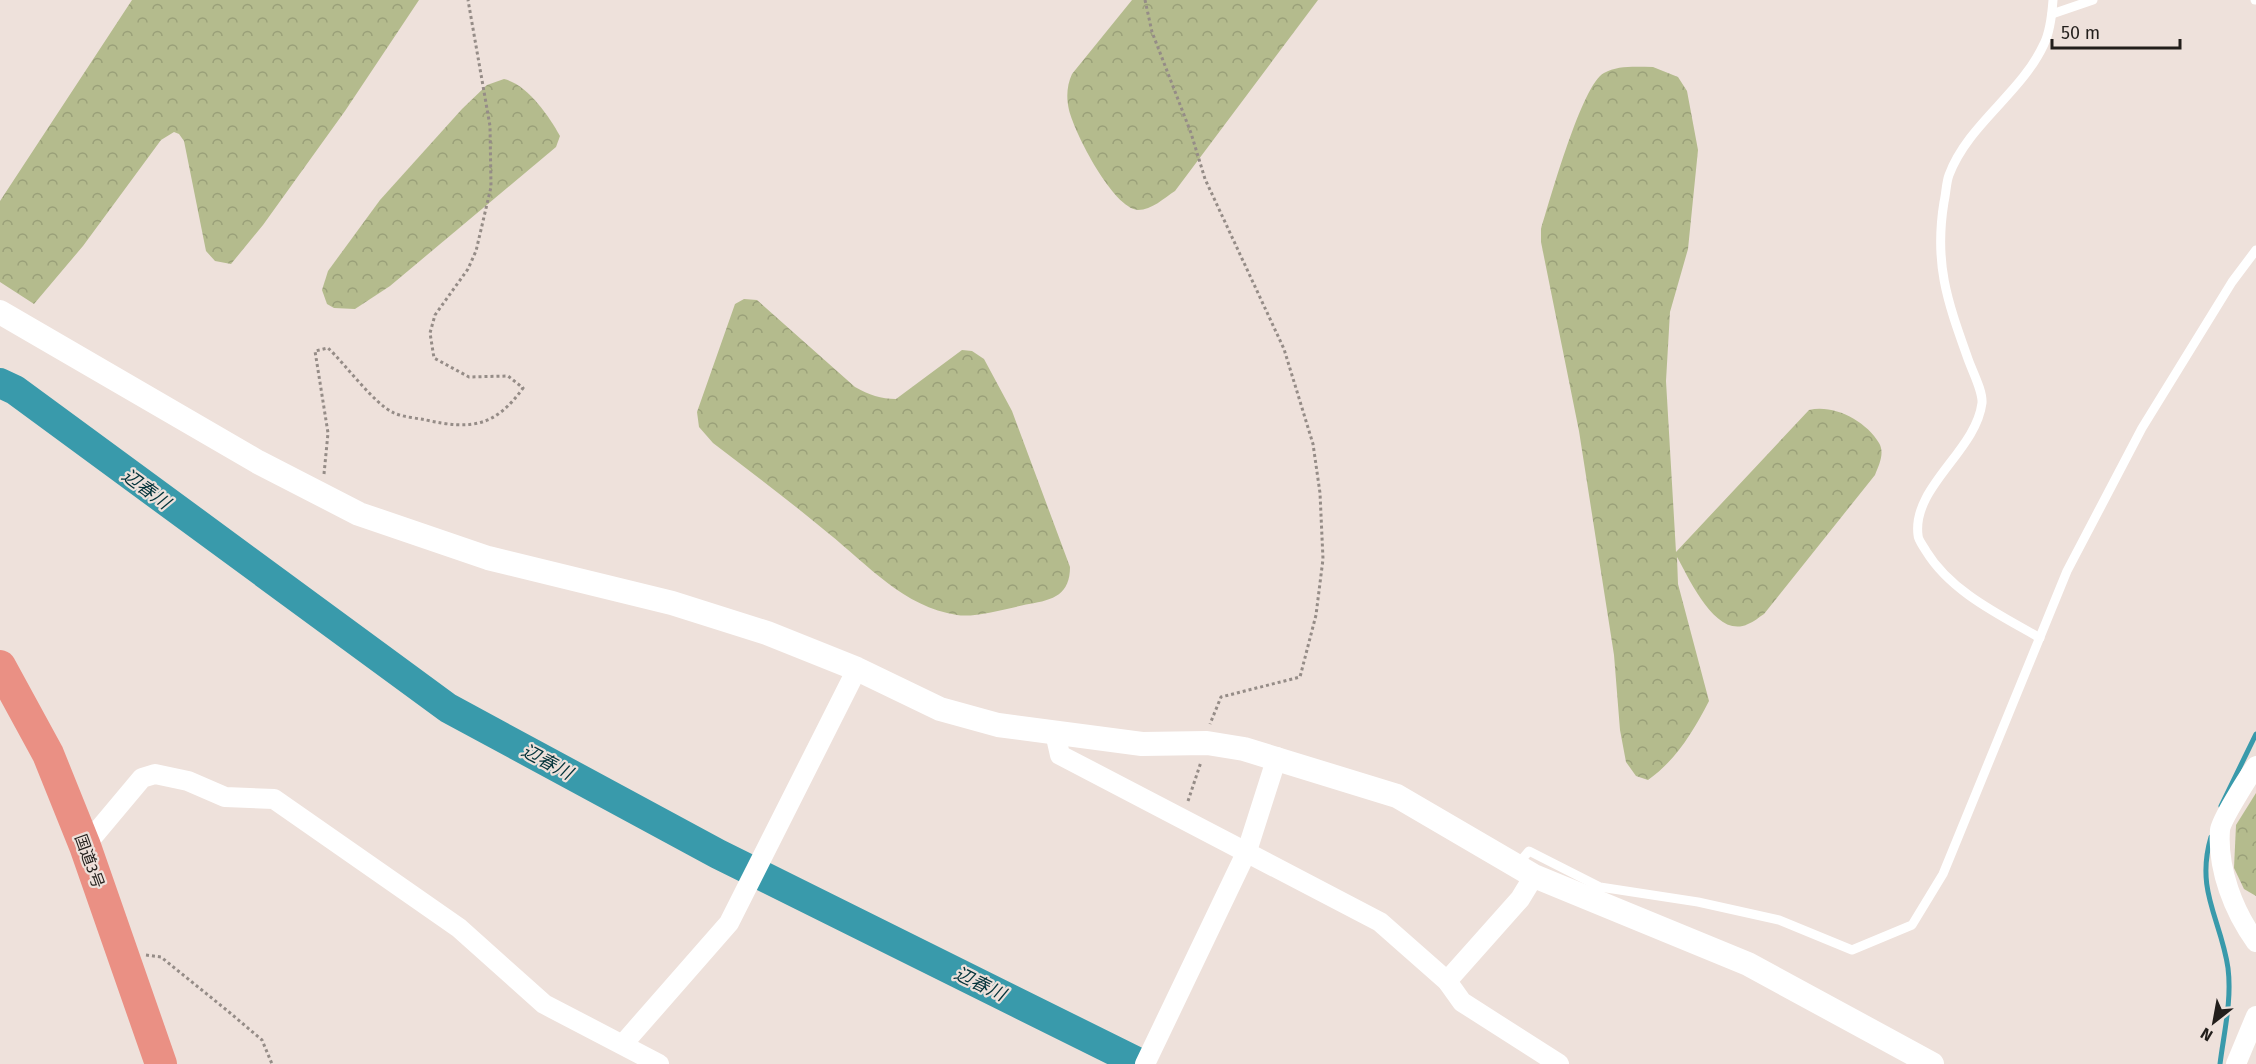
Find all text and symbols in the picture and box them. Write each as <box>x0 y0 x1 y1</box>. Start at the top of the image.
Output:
scale bar <box>2052 12 2180 50</box>
text: 50 m <box>2061 22 2100 44</box>
water label: 辺春川 <box>118 464 176 515</box>
water label: 辺春川 <box>518 740 578 785</box>
street label: 国道3号 <box>71 832 108 891</box>
water label: 辺春川 <box>951 962 1011 1007</box>
north arrow <box>2184 992 2244 1052</box>
text: N <box>2197 1024 2216 1045</box>

